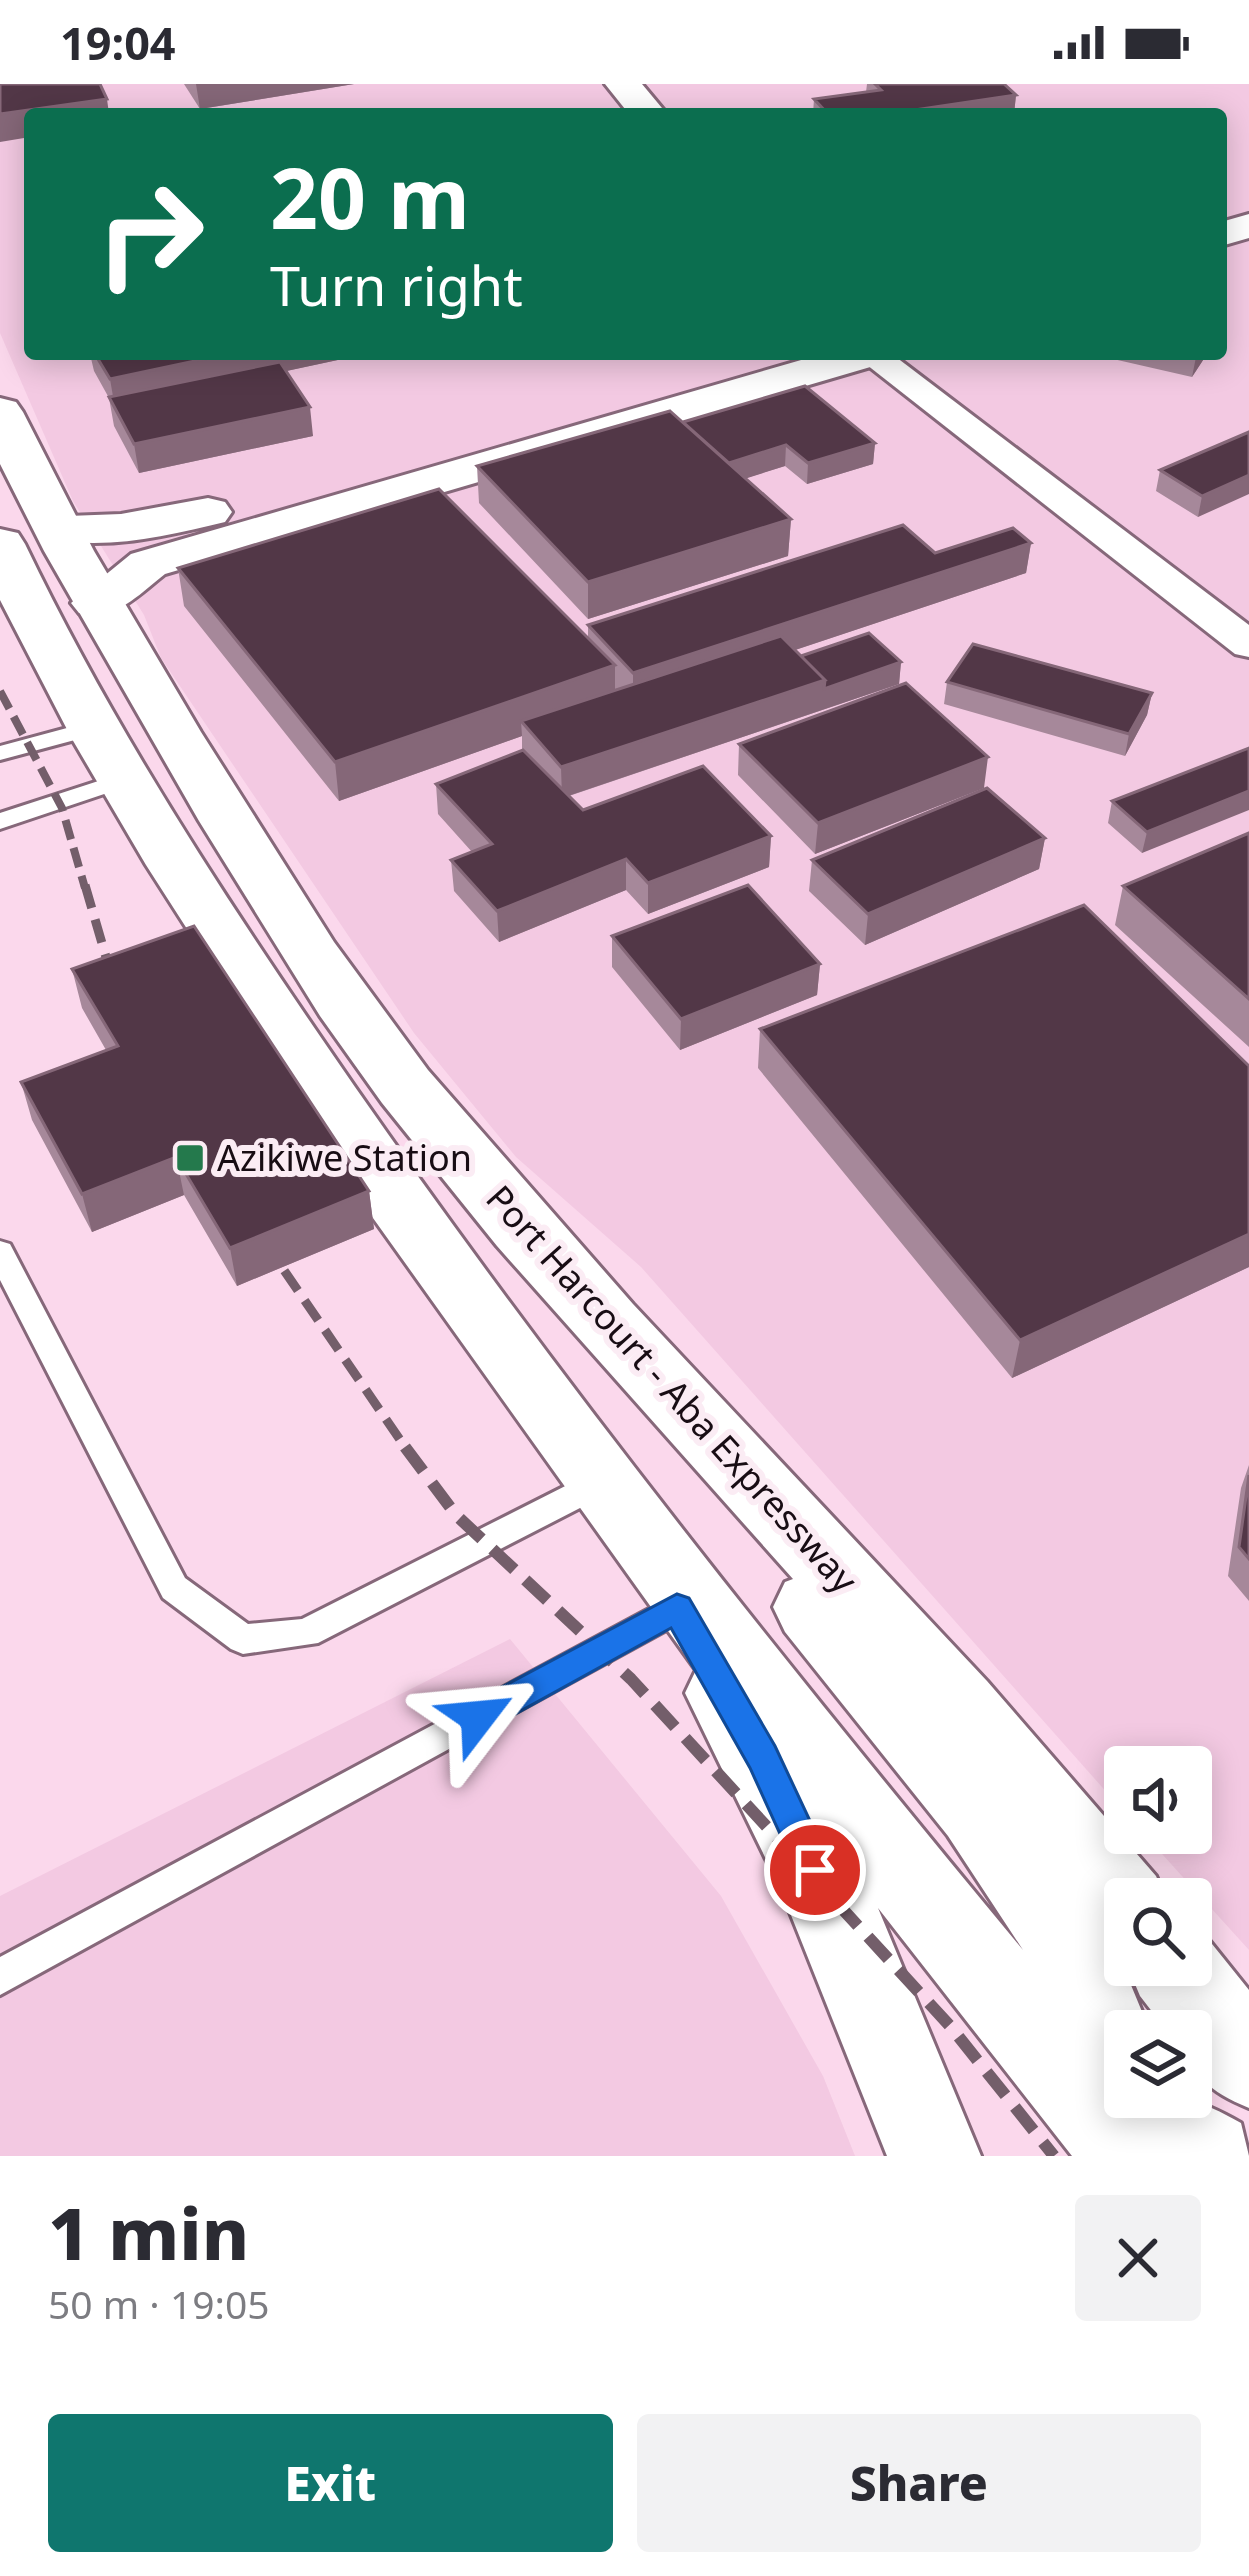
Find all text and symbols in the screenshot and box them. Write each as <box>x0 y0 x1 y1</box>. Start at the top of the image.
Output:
text: 19:04 <box>60 12 176 73</box>
text: 20 m <box>270 139 470 254</box>
icon: right <box>72 156 228 312</box>
text: Turn right <box>270 248 523 322</box>
place label: Azikiwe Station <box>217 1133 472 1182</box>
marker: Azikiwe Station <box>174 1142 206 1174</box>
street label: Port Harcourt - Aba Expressway <box>476 1174 869 1604</box>
position arrow <box>415 1654 541 1780</box>
map controls <box>1104 1746 1212 2118</box>
button: sound <box>1104 1746 1212 1854</box>
pin <box>764 1819 866 1921</box>
icon: arrive <box>782 1837 848 1903</box>
button: search <box>1104 1878 1212 1986</box>
button: layers <box>1104 2010 1212 2118</box>
text: 1 min <box>48 2183 249 2281</box>
button: close <box>1075 2195 1201 2321</box>
text: 50 m · 19:05 <box>48 2277 270 2330</box>
button: Exit <box>48 2414 613 2552</box>
button: Share <box>637 2414 1201 2552</box>

